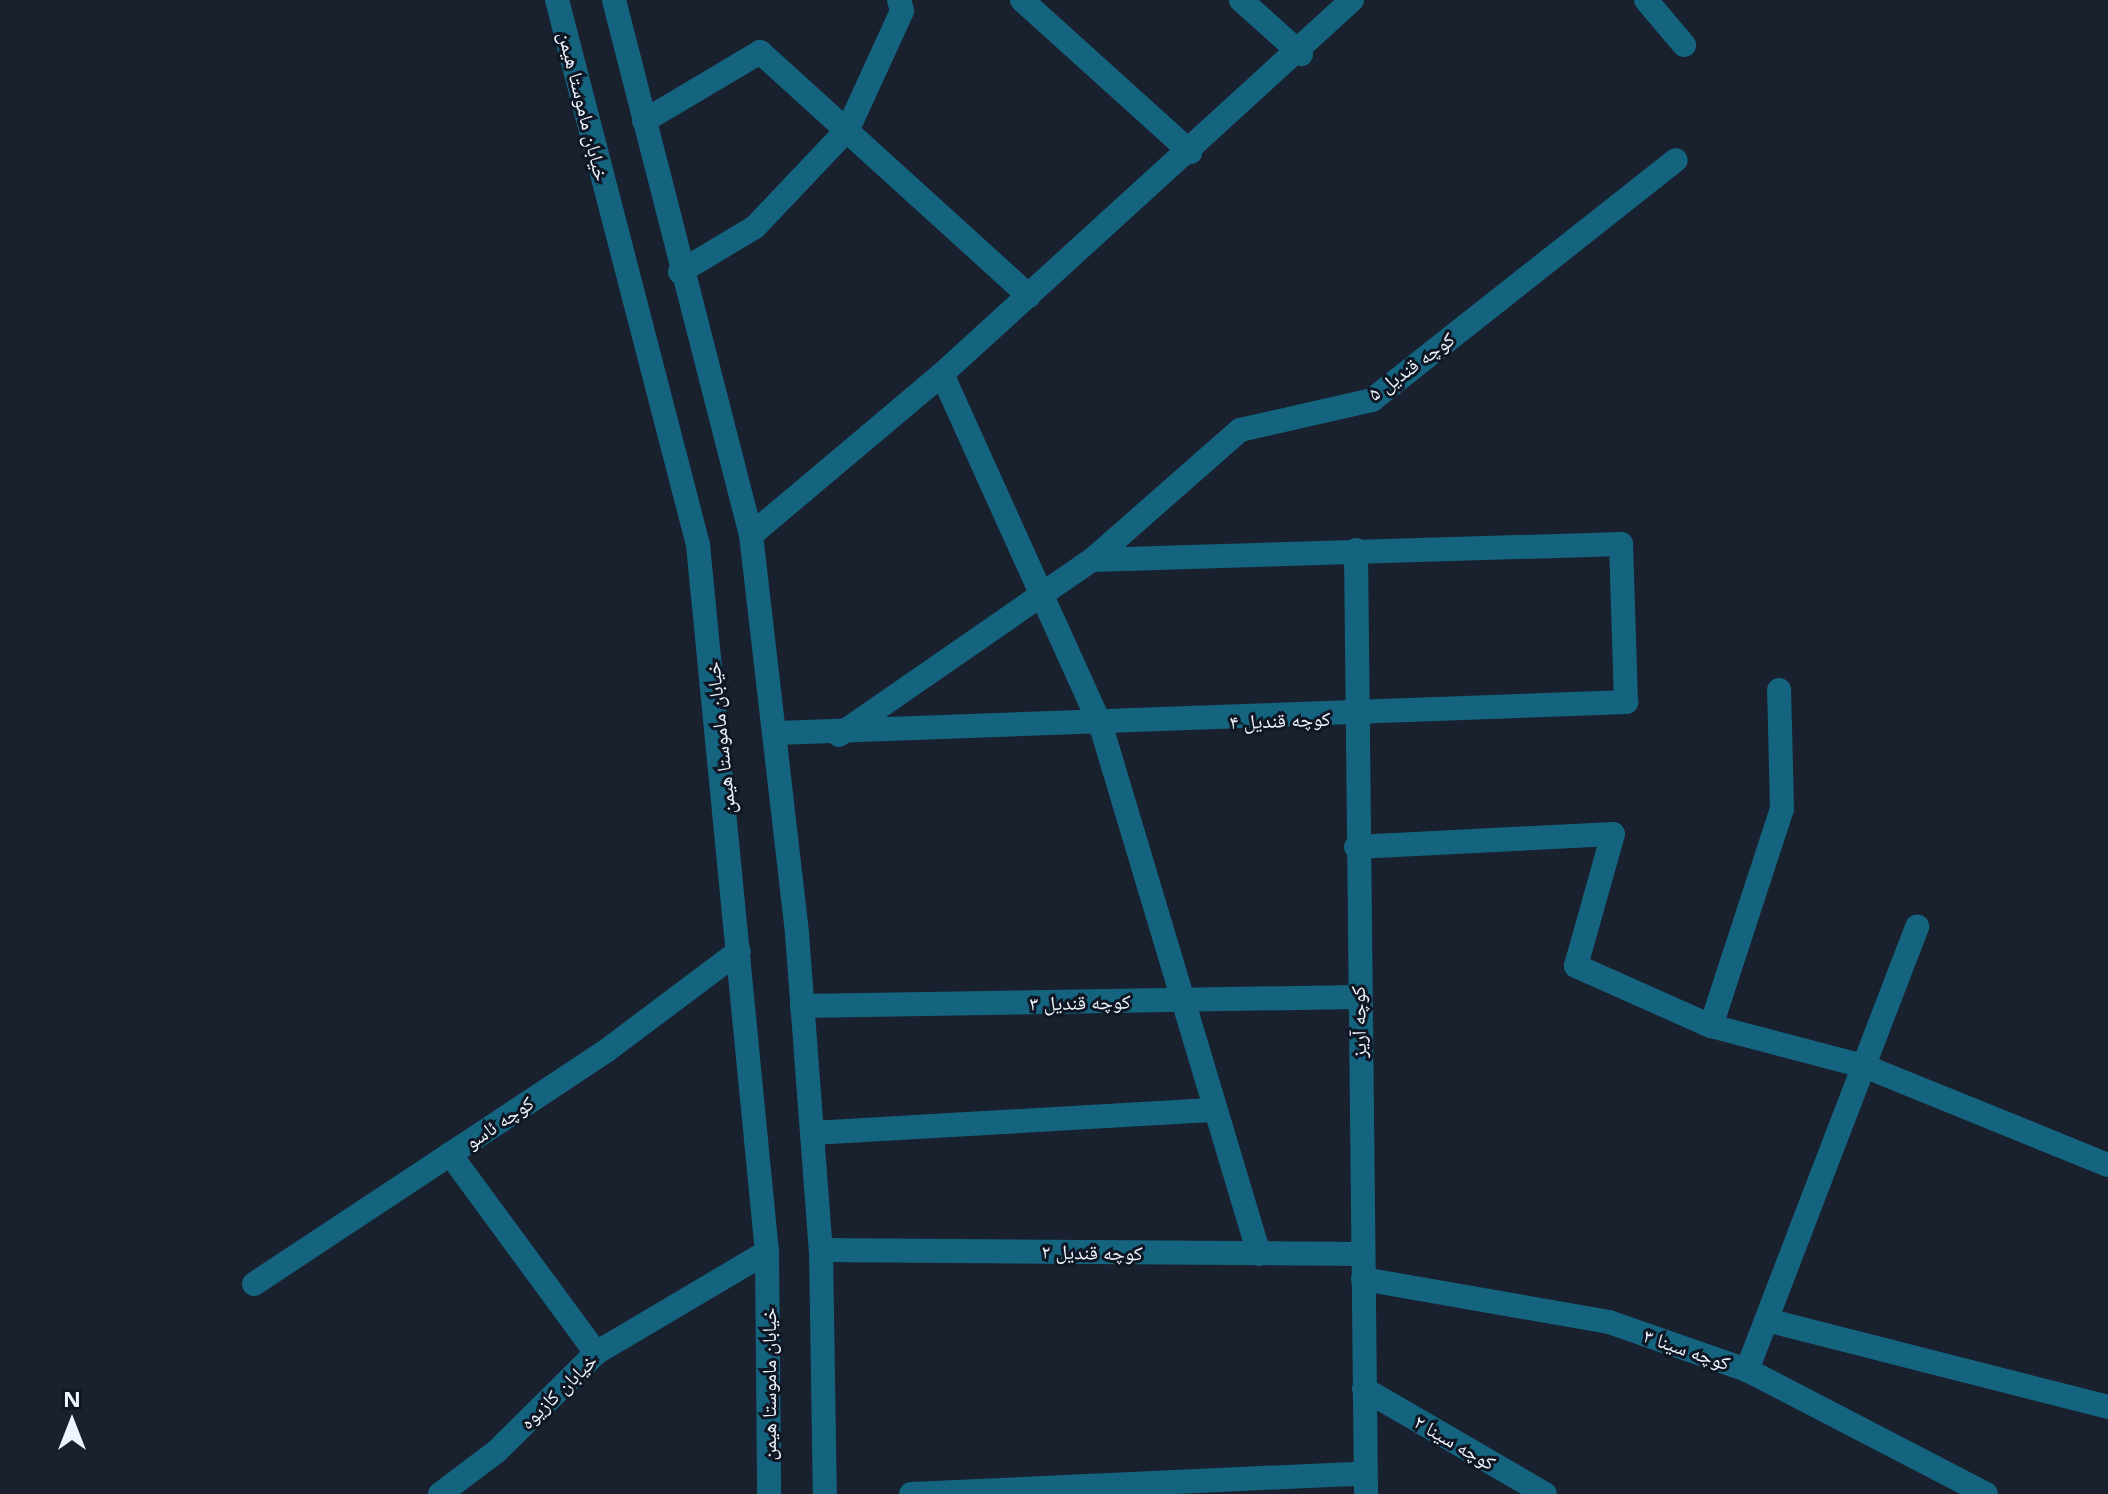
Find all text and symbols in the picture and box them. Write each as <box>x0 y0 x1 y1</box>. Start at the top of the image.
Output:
street label: خیابان ماموستا هیمن <box>554 29 614 183</box>
street label: کوچه قندیل ۵ <box>1363 327 1459 405</box>
street label: خیابان ماموستا هیمن <box>700 661 740 815</box>
street label: کوچه قندیل ۴ <box>1229 706 1331 734</box>
street label: کوچه آریز <box>1345 986 1371 1058</box>
street label: کوچه قندیل ۳ <box>1029 989 1131 1015</box>
street label: کوچه ئاسو <box>460 1090 538 1154</box>
street label: کوچه قندیل ۲ <box>1041 1239 1143 1265</box>
street label: خیابان ماموستا هیمن <box>756 1307 780 1461</box>
street label: کوچه سینا ۳ <box>1641 1323 1733 1375</box>
street label: خیابان کازیوه <box>514 1348 602 1434</box>
north arrow <box>32 1382 112 1462</box>
text: N <box>63 1383 81 1413</box>
street label: کوچه سینا ۲ <box>1410 1409 1500 1475</box>

